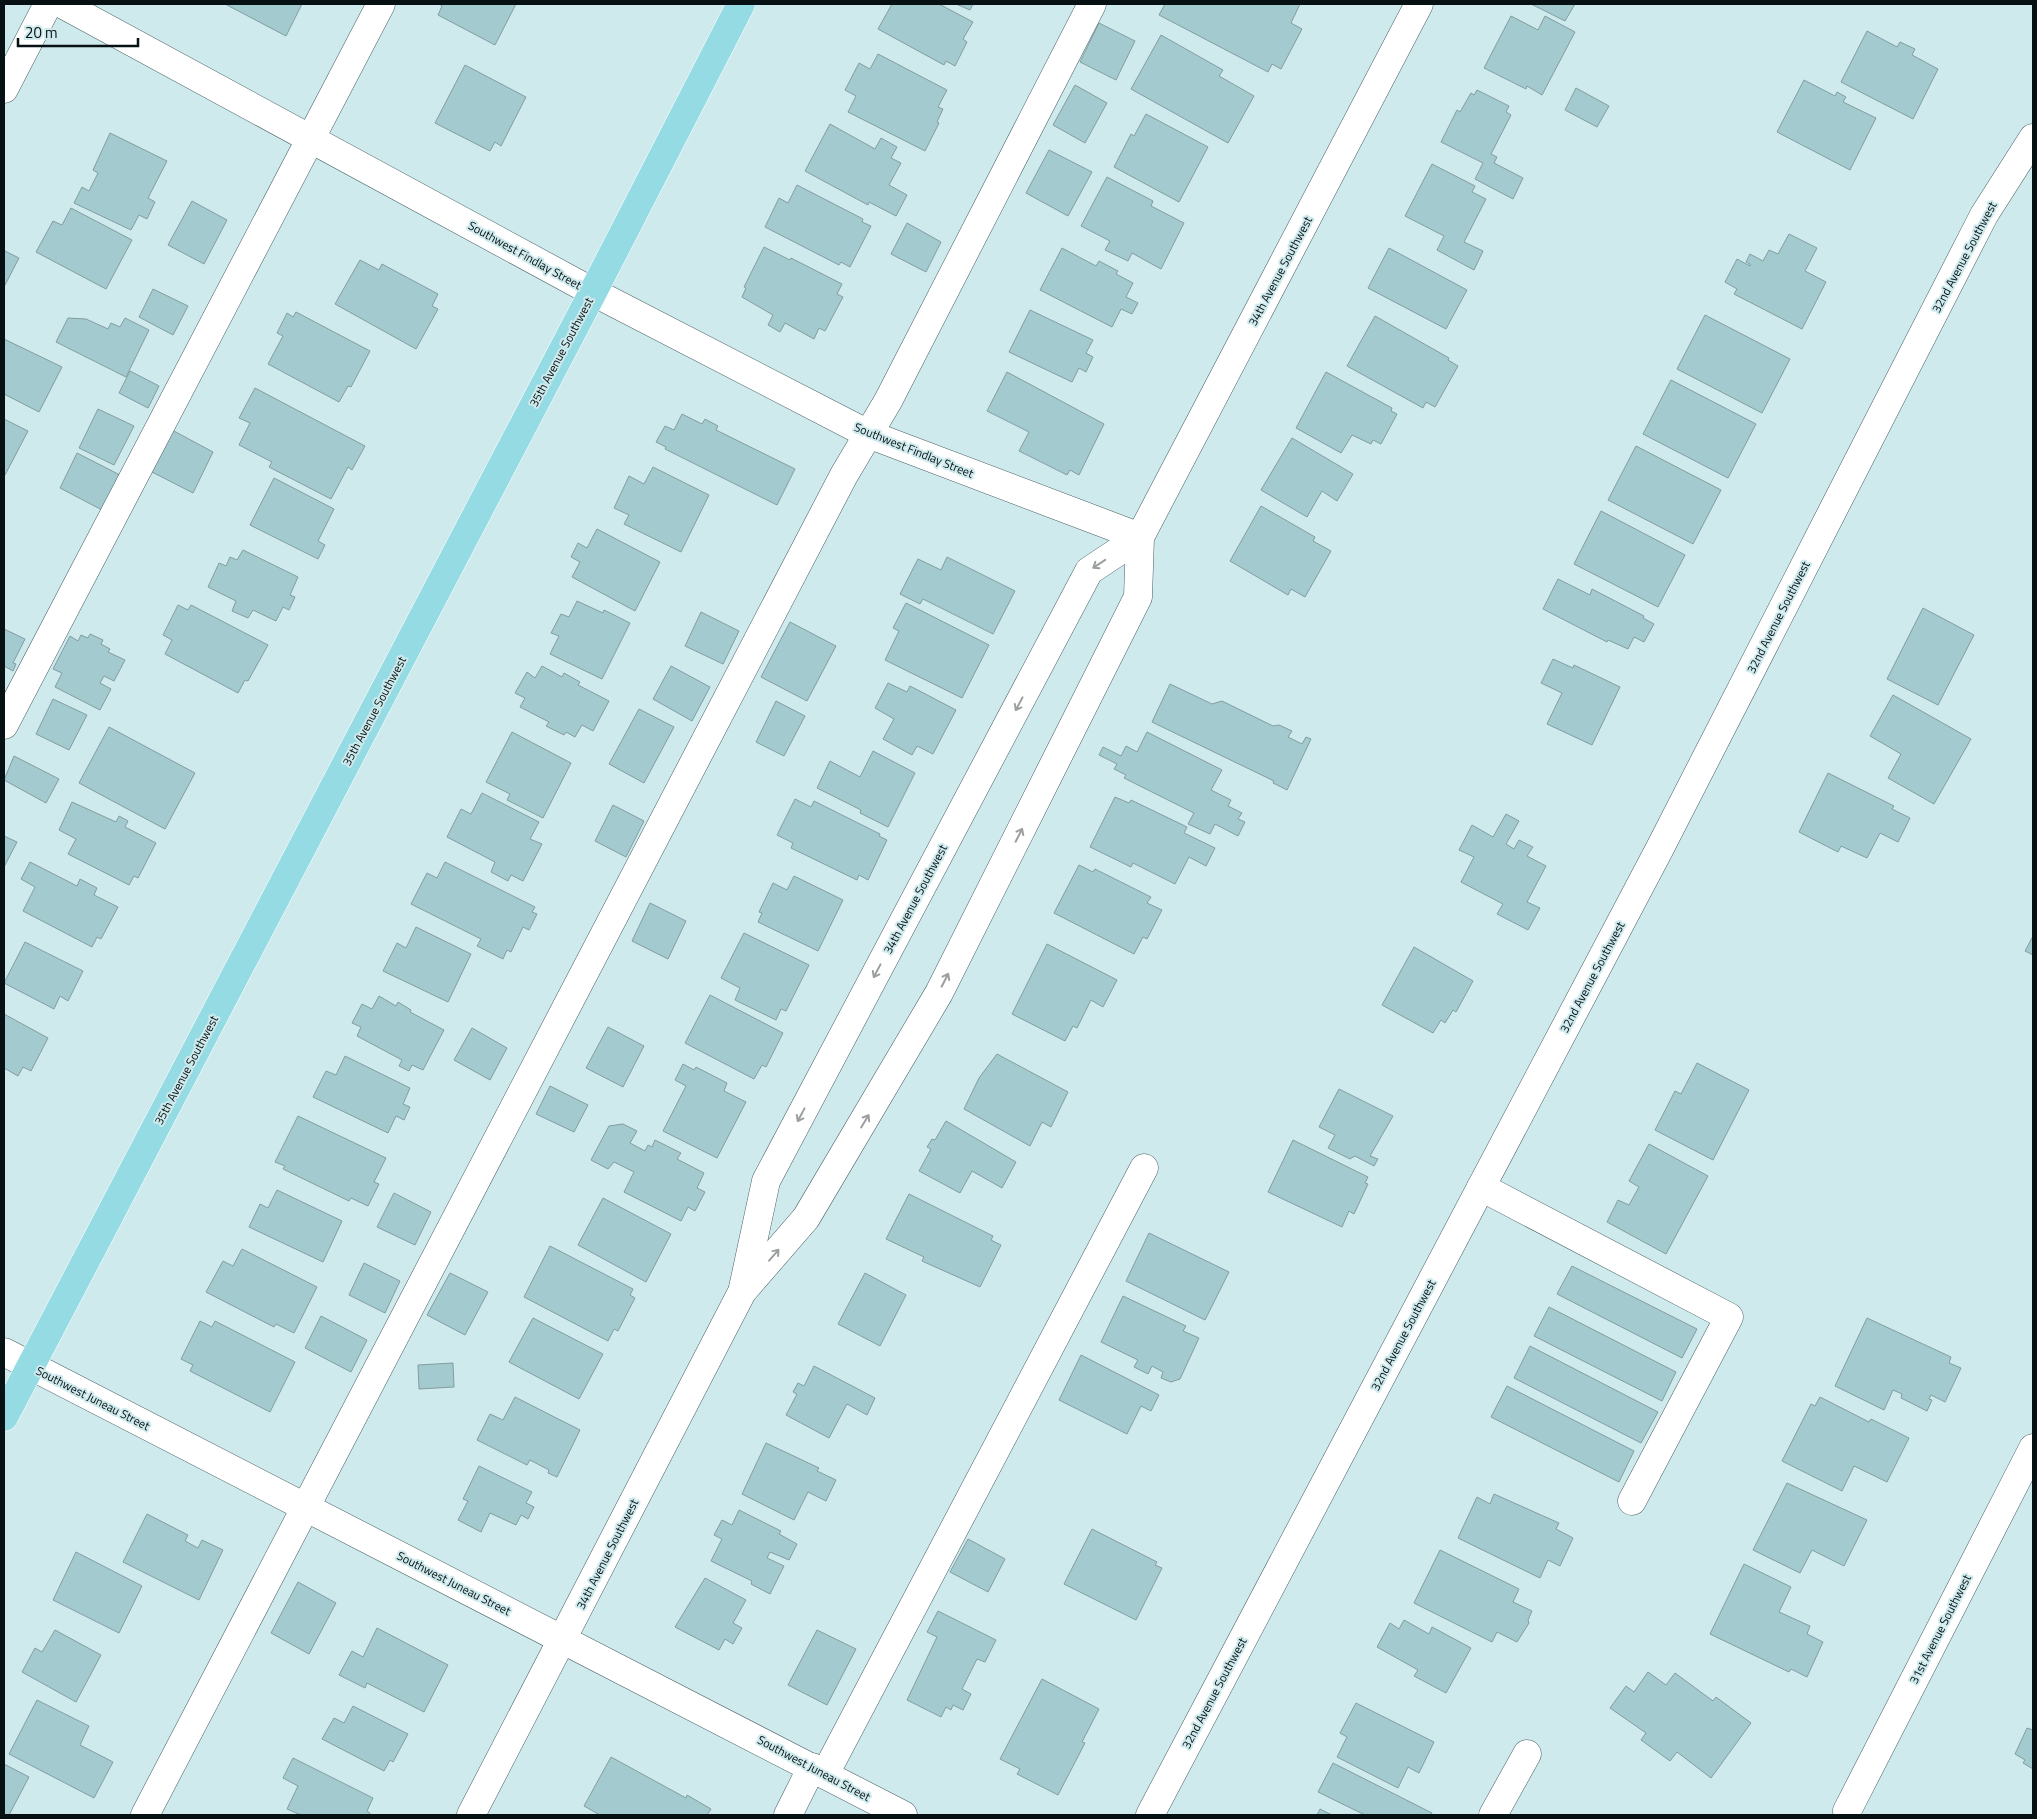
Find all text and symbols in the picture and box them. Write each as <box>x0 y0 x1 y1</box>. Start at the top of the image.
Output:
scale bar <box>18 15 138 47</box>
text: 20 m <box>25 21 58 44</box>
street label: 32nd Avenue Southwest <box>1927 197 2002 316</box>
street label: 34th Avenue Southwest <box>1243 212 1317 329</box>
street label: Southwest Findlay Street <box>465 216 586 295</box>
street label: 35th Avenue Southwest <box>524 293 598 410</box>
street label: Southwest Findlay Street <box>851 417 977 483</box>
street label: 32nd Avenue Southwest <box>1741 557 1815 676</box>
one-way arrow <box>1093 559 1107 569</box>
street label: 35th Avenue Southwest <box>337 652 411 769</box>
one-way arrow <box>1014 696 1024 711</box>
one-way arrow <box>1014 828 1024 843</box>
street label: 34th Avenue Southwest <box>878 840 952 957</box>
street label: 32nd Avenue Southwest <box>1555 917 1630 1036</box>
one-way arrow <box>872 963 881 978</box>
one-way arrow <box>941 973 951 988</box>
street label: 35th Avenue Southwest <box>149 1011 223 1128</box>
one-way arrow <box>796 1107 806 1122</box>
one-way arrow <box>860 1114 870 1128</box>
one-way arrow <box>768 1249 780 1262</box>
street label: 32nd Avenue Southwest <box>1366 1275 1441 1394</box>
street label: Southwest Juneau Street <box>33 1361 154 1435</box>
street label: 34th Avenue Southwest <box>571 1495 643 1613</box>
street label: Southwest Juneau Street <box>394 1546 515 1620</box>
street label: 31st Avenue Southwest <box>1904 1570 1976 1687</box>
street label: 32nd Avenue Southwest <box>1177 1633 1252 1752</box>
street label: Southwest Juneau Street <box>754 1730 875 1806</box>

